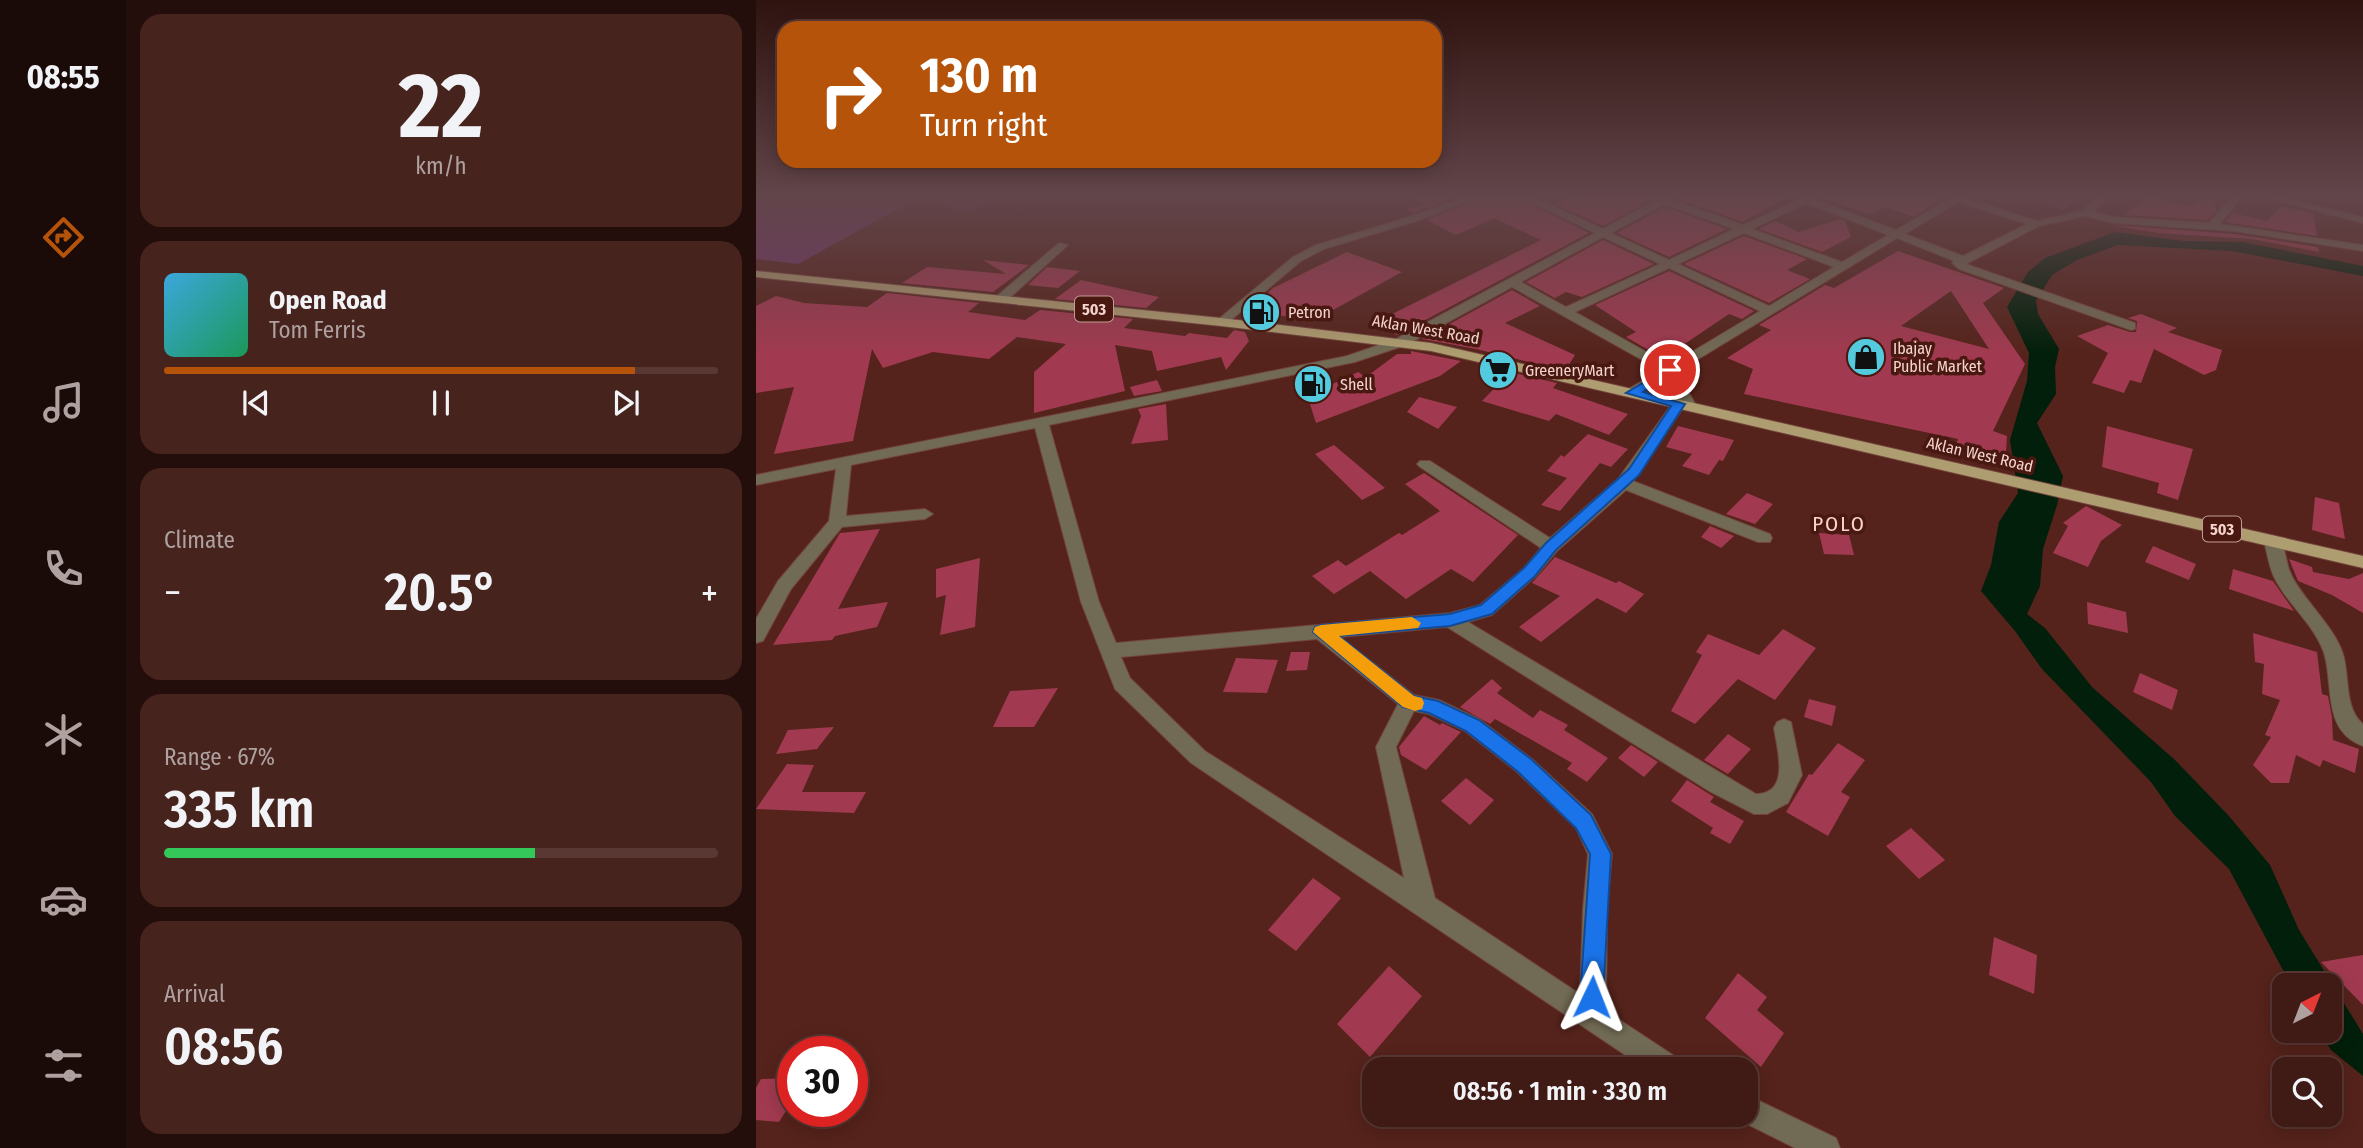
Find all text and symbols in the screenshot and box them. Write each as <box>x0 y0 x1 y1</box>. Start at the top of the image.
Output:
text: 130 m <box>920 46 1038 105</box>
icon: right <box>805 49 896 140</box>
text: 22 <box>399 52 483 161</box>
text: 08:55 <box>26 58 100 96</box>
text: Turn right <box>920 106 1047 144</box>
text: km/h <box>415 152 467 180</box>
icon: directions <box>39 213 88 262</box>
text: Open Road <box>269 285 387 316</box>
fuel station icon: Petron <box>1240 291 1282 333</box>
road number: 503 <box>1075 296 1113 322</box>
place label: Petron <box>1288 303 1331 322</box>
street label: Aklan West Road <box>1371 311 1481 348</box>
text: Tom Ferris <box>269 316 366 344</box>
shop icon: Ibajay Public Market <box>1845 336 1887 378</box>
place label: Ibajay Public Market <box>1893 339 1983 376</box>
pin <box>1640 340 1700 400</box>
supermarket icon: GreeneryMart <box>1477 349 1519 391</box>
icon: arrive <box>1651 351 1689 389</box>
place label: GreeneryMart <box>1525 361 1615 380</box>
fuel station icon: Shell <box>1292 363 1334 405</box>
place label: Shell <box>1340 375 1373 394</box>
icon: music <box>39 378 88 427</box>
icon: previous <box>237 384 275 422</box>
icon: pause <box>422 384 460 422</box>
icon: next <box>607 384 645 422</box>
street label: Aklan West Road <box>1925 433 2035 476</box>
district label: POLO <box>1812 511 1866 537</box>
road number: 503 <box>2203 516 2241 542</box>
text: Climate <box>164 526 235 554</box>
icon: phone <box>39 544 88 593</box>
text: 20.5° <box>384 561 498 624</box>
text: − <box>164 570 181 616</box>
text: + <box>701 570 718 616</box>
icon: climate <box>39 710 88 759</box>
text: Range · 67% <box>164 743 275 771</box>
text: 335 km <box>164 778 315 841</box>
icon: car <box>39 875 88 924</box>
position arrow <box>1555 960 1629 1034</box>
north arrow <box>2272 973 2342 1043</box>
map controls <box>2272 973 2342 1127</box>
text: Arrival <box>164 980 225 1008</box>
text: 08:56 <box>164 1015 283 1078</box>
speed limit sign: 30 <box>777 1036 868 1127</box>
icon: filters <box>39 1041 88 1090</box>
button: search <box>2272 1057 2342 1127</box>
text: 08:56 · 1 min · 330 m <box>1453 1076 1667 1107</box>

